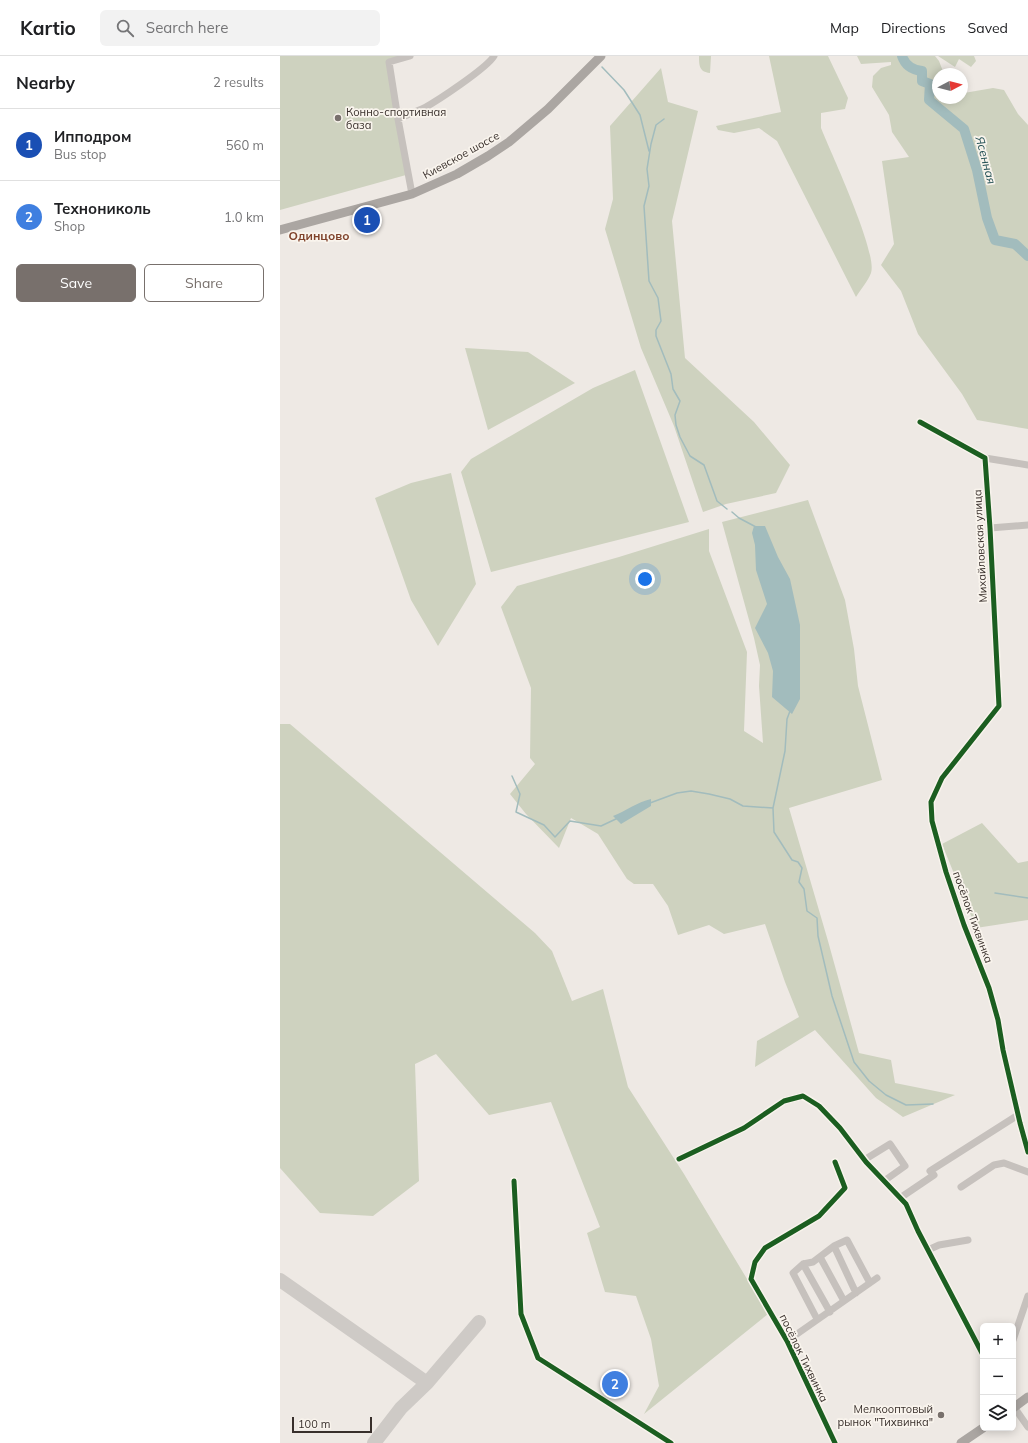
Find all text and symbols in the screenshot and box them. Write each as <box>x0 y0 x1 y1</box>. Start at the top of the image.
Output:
search box <box>100 10 380 46</box>
text: Kartio <box>20 16 76 40</box>
icon: search <box>114 17 136 39</box>
text: Search here <box>146 18 228 37</box>
text: Map <box>830 19 859 37</box>
text: Directions <box>881 19 946 37</box>
text: Saved <box>968 19 1008 37</box>
north arrow <box>932 68 968 104</box>
text: Nearby <box>16 72 75 93</box>
text: 2 results <box>213 74 264 90</box>
place label: Конно-спортивная база <box>346 105 446 132</box>
marker: Конно-спортивная база <box>333 113 343 123</box>
text: Ипподром <box>54 127 131 146</box>
street label: Киевское шоссе <box>420 128 502 182</box>
water label: Ясенная <box>972 133 1000 186</box>
text: 1 <box>25 137 33 153</box>
text: 560 m <box>226 137 264 153</box>
text: Bus stop <box>54 146 106 162</box>
text: Технониколь <box>54 199 151 218</box>
pin: 1 <box>354 205 380 235</box>
text: 2 <box>25 209 33 225</box>
text: 1.0 km <box>224 209 264 225</box>
text: Shop <box>54 218 85 234</box>
district label: Одинцово <box>289 228 349 243</box>
button: Save <box>16 264 136 302</box>
button: Share <box>144 264 264 302</box>
street label: Михайловская улица <box>970 489 990 603</box>
your location <box>635 569 655 589</box>
street label: посёлок Тихвинка <box>950 869 996 965</box>
street label: посёлок Тихвинка <box>777 1312 831 1404</box>
map controls <box>980 1323 1016 1431</box>
button: + <box>980 1323 1016 1359</box>
button: − <box>980 1359 1016 1395</box>
pin: 2 <box>602 1369 628 1399</box>
button: layers <box>980 1395 1016 1431</box>
place label: Мелкооптовый рынок "Тихвинка" <box>838 1402 933 1429</box>
marker: Мелкооптовый рынок "Тихвинка" <box>936 1410 946 1420</box>
scale bar <box>292 1415 372 1434</box>
text: 100 m <box>298 1417 330 1431</box>

